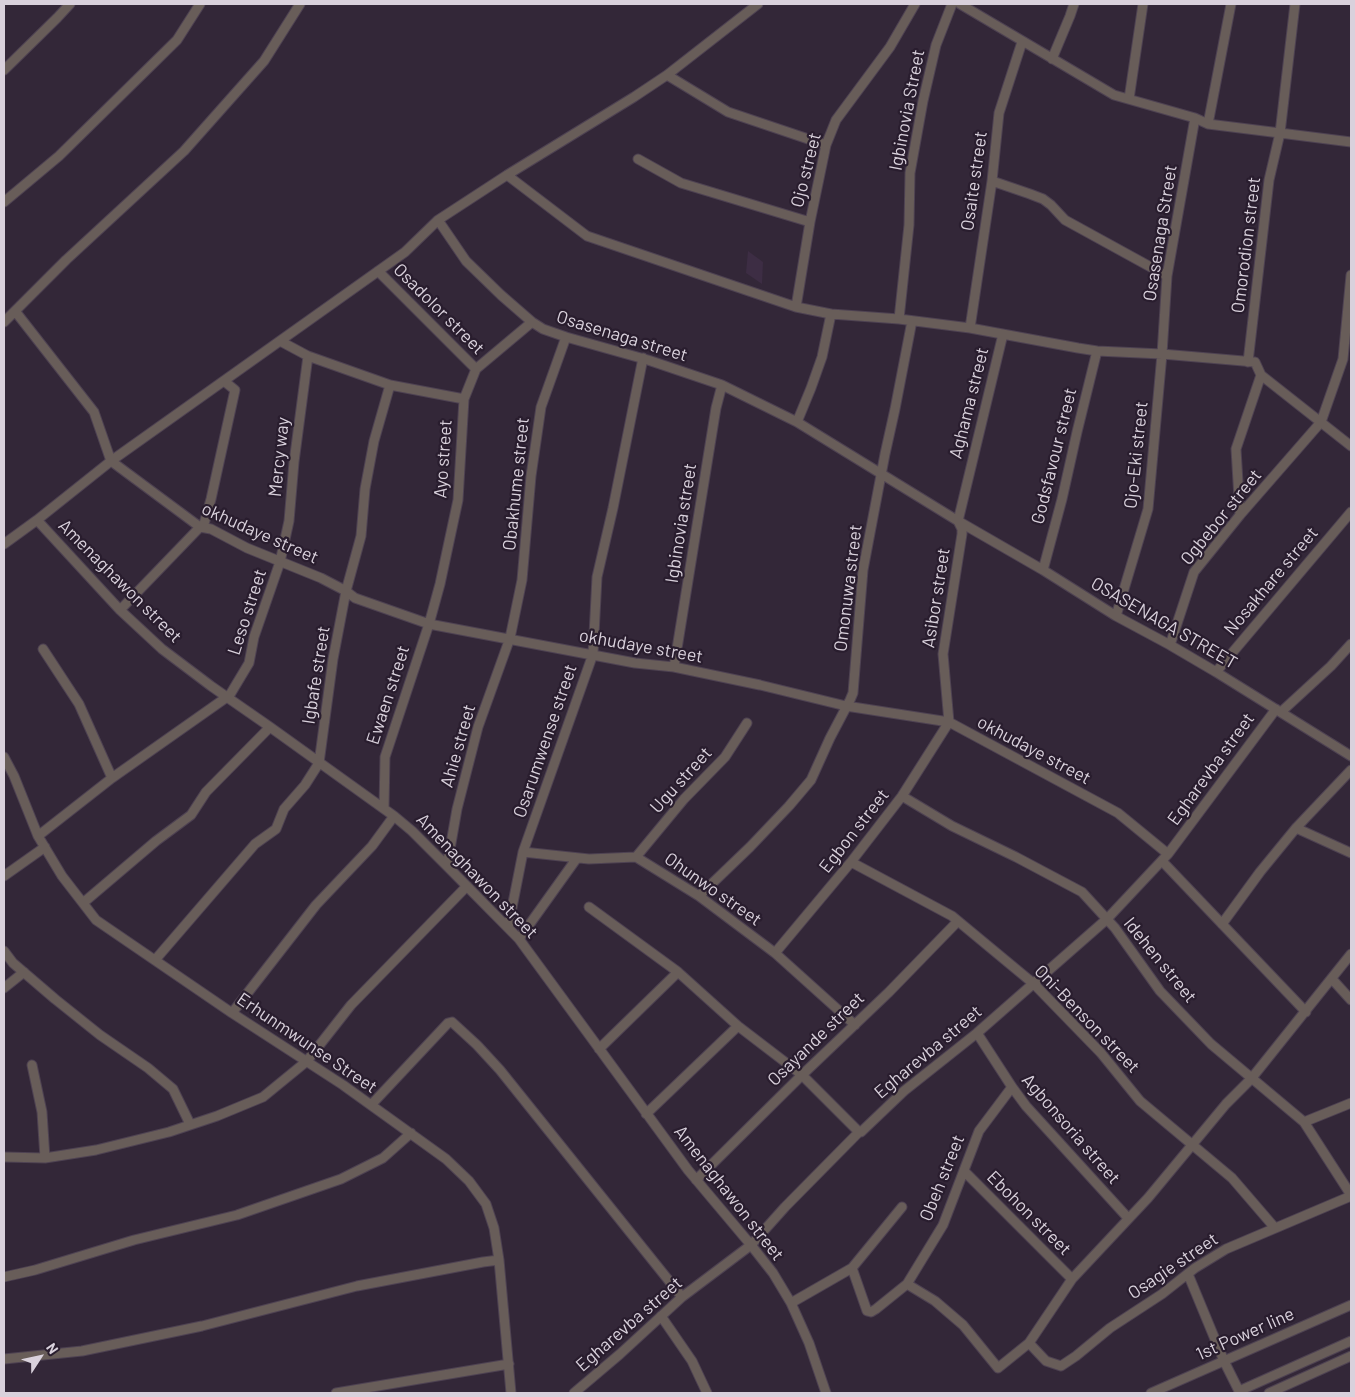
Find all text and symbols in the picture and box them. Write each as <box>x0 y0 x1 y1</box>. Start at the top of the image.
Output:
street label: Igbinovia Street <box>885 48 929 172</box>
street label: Ojo street <box>786 130 826 210</box>
street label: Osaite street <box>956 130 992 232</box>
street label: Osasenaga Street <box>1139 163 1181 303</box>
street label: Omorodion street <box>1227 176 1265 314</box>
street label: Osadolor street <box>389 259 489 359</box>
street label: Osasenaga street <box>554 306 690 366</box>
street label: Aghama street <box>945 345 993 461</box>
street label: Godsfavour street <box>1027 386 1081 526</box>
street label: Ojo-Eki street <box>1120 400 1152 510</box>
street label: Mercy way <box>264 416 294 498</box>
street label: Obakhume street <box>498 416 534 552</box>
street label: Ayo street <box>429 419 457 499</box>
street label: Igbinovia street <box>661 462 701 584</box>
street label: Ogbebor street <box>1176 465 1266 569</box>
street label: okhudaye street <box>198 498 322 568</box>
street label: Amenaghawon street <box>54 515 186 647</box>
street label: Nosakhare street <box>1219 522 1323 640</box>
street label: Omonuwa street <box>829 523 867 653</box>
street label: Asibor street <box>917 546 955 650</box>
street label: Leso street <box>223 566 271 658</box>
street label: OSASENAGA STREET <box>1087 572 1241 674</box>
street label: Igbafe street <box>298 624 334 726</box>
street label: okhudaye street <box>577 624 705 668</box>
street label: Ewaen street <box>362 643 414 747</box>
street label: Osarumwense street <box>509 661 581 821</box>
street label: Ahie street <box>436 702 480 790</box>
street label: Egharevba street <box>1163 709 1259 829</box>
street label: okhudaye street <box>974 711 1094 789</box>
street label: Ugu street <box>646 742 716 818</box>
street label: Egbon street <box>815 785 893 877</box>
street label: Amenaghawon street <box>412 809 542 943</box>
street label: Ohunwo street <box>660 848 766 930</box>
street label: Idehen street <box>1119 913 1201 1007</box>
street label: Oni-Benson street <box>1030 960 1144 1078</box>
street label: Osayande street <box>763 987 869 1091</box>
street label: Erhunmwunse Street <box>233 988 381 1098</box>
street label: Egharevba street <box>870 1001 986 1103</box>
street label: Agbonsoria street <box>1017 1069 1125 1189</box>
street label: Amenaghawon street <box>669 1121 789 1265</box>
street label: Obeh street <box>915 1132 969 1224</box>
street label: Ebohon street <box>982 1166 1076 1260</box>
street label: Osagie street <box>1124 1228 1222 1304</box>
street label: Egharevba street <box>571 1272 687 1376</box>
street label: 1st Power line <box>1193 1303 1297 1365</box>
north arrow <box>15 1332 65 1382</box>
text: N <box>43 1339 62 1357</box>

